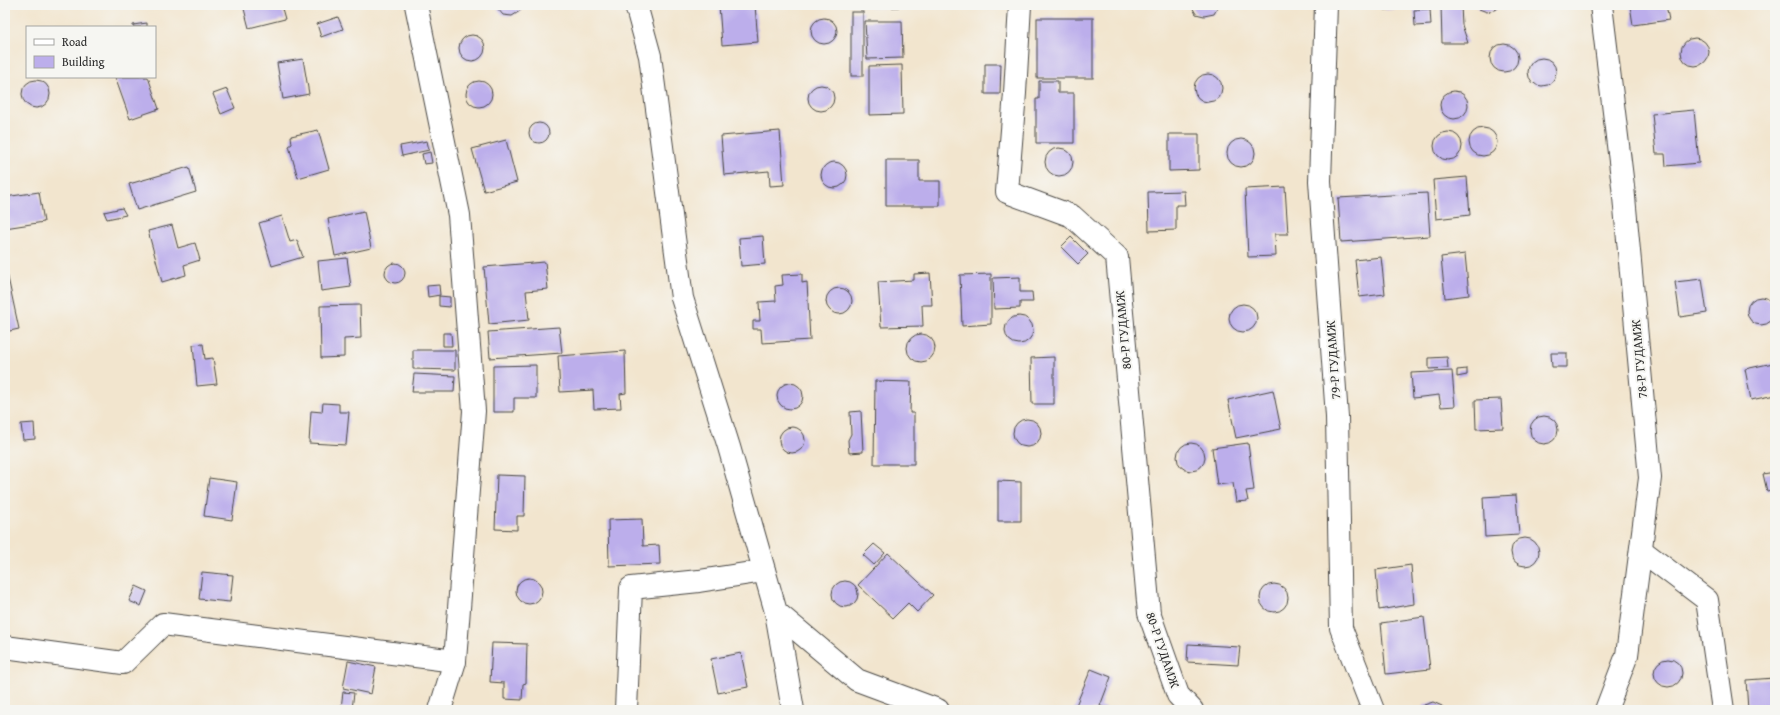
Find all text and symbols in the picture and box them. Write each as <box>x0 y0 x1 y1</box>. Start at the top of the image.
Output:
legend <box>26 26 156 78</box>
text: Road <box>62 33 88 50</box>
text: Building <box>62 53 105 70</box>
street label: 80-Р ГУДАМЖ <box>1110 289 1136 370</box>
street label: 78-Р ГУДАМЖ <box>1626 318 1652 399</box>
street label: 79-Р ГУДАМЖ <box>1321 319 1345 400</box>
street label: 80-Р ГУДАМЖ <box>1141 610 1185 691</box>

